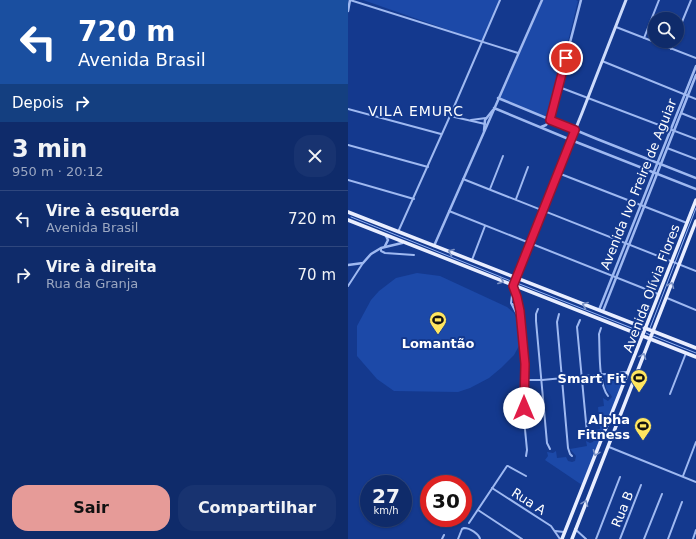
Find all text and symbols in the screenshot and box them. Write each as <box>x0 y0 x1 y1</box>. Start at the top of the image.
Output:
map controls <box>648 12 684 48</box>
button: search <box>648 12 684 48</box>
text: 720 m <box>78 15 175 48</box>
icon: left <box>12 16 64 68</box>
pin <box>549 41 583 75</box>
icon: arrive <box>555 47 577 69</box>
text: Avenida Brasil <box>78 49 206 70</box>
icon: right <box>71 92 93 114</box>
text: Depois <box>12 94 63 112</box>
street label: Avenida Ivo Freire de Aguiar <box>597 96 680 272</box>
district label: VILA EMURC <box>368 103 464 119</box>
text: 3 min <box>12 135 87 163</box>
button: close <box>294 135 336 177</box>
text: 950 m · 20:12 <box>12 164 103 179</box>
text: Vire à esquerda <box>46 202 180 220</box>
icon: left <box>12 208 34 230</box>
text: 720 m <box>288 210 336 228</box>
text: Avenida Brasil <box>46 220 138 235</box>
street label: Avenida Olívia Flores <box>620 222 683 354</box>
one-way arrow <box>447 248 454 256</box>
text: Vire à direita <box>46 258 157 276</box>
icon: right <box>12 264 34 286</box>
text: 70 m <box>298 266 336 284</box>
text: Rua da Granja <box>46 276 138 291</box>
one-way arrow <box>498 277 505 285</box>
one-way arrow <box>666 281 674 289</box>
one-way arrow <box>581 301 588 309</box>
sports icon: Lomantão <box>428 310 448 335</box>
place label: Lomantão <box>402 336 474 351</box>
one-way arrow <box>639 352 647 359</box>
sports icon: Smart Fit <box>629 368 649 393</box>
place label: Smart Fit <box>558 371 626 386</box>
position arrow <box>503 387 545 429</box>
place label: Alpha Fitness <box>577 412 630 442</box>
sports icon: Alpha Fitness <box>633 416 653 441</box>
one-way arrow <box>593 450 601 457</box>
speed limit sign: 30 <box>420 475 472 527</box>
text: 27 <box>372 484 400 508</box>
button: Sair <box>12 485 170 531</box>
button: Compartilhar <box>178 485 336 531</box>
street label: Rua A <box>509 485 549 518</box>
street label: Rua B <box>608 489 636 529</box>
one-way arrow <box>581 499 589 506</box>
text: km/h <box>373 505 399 516</box>

